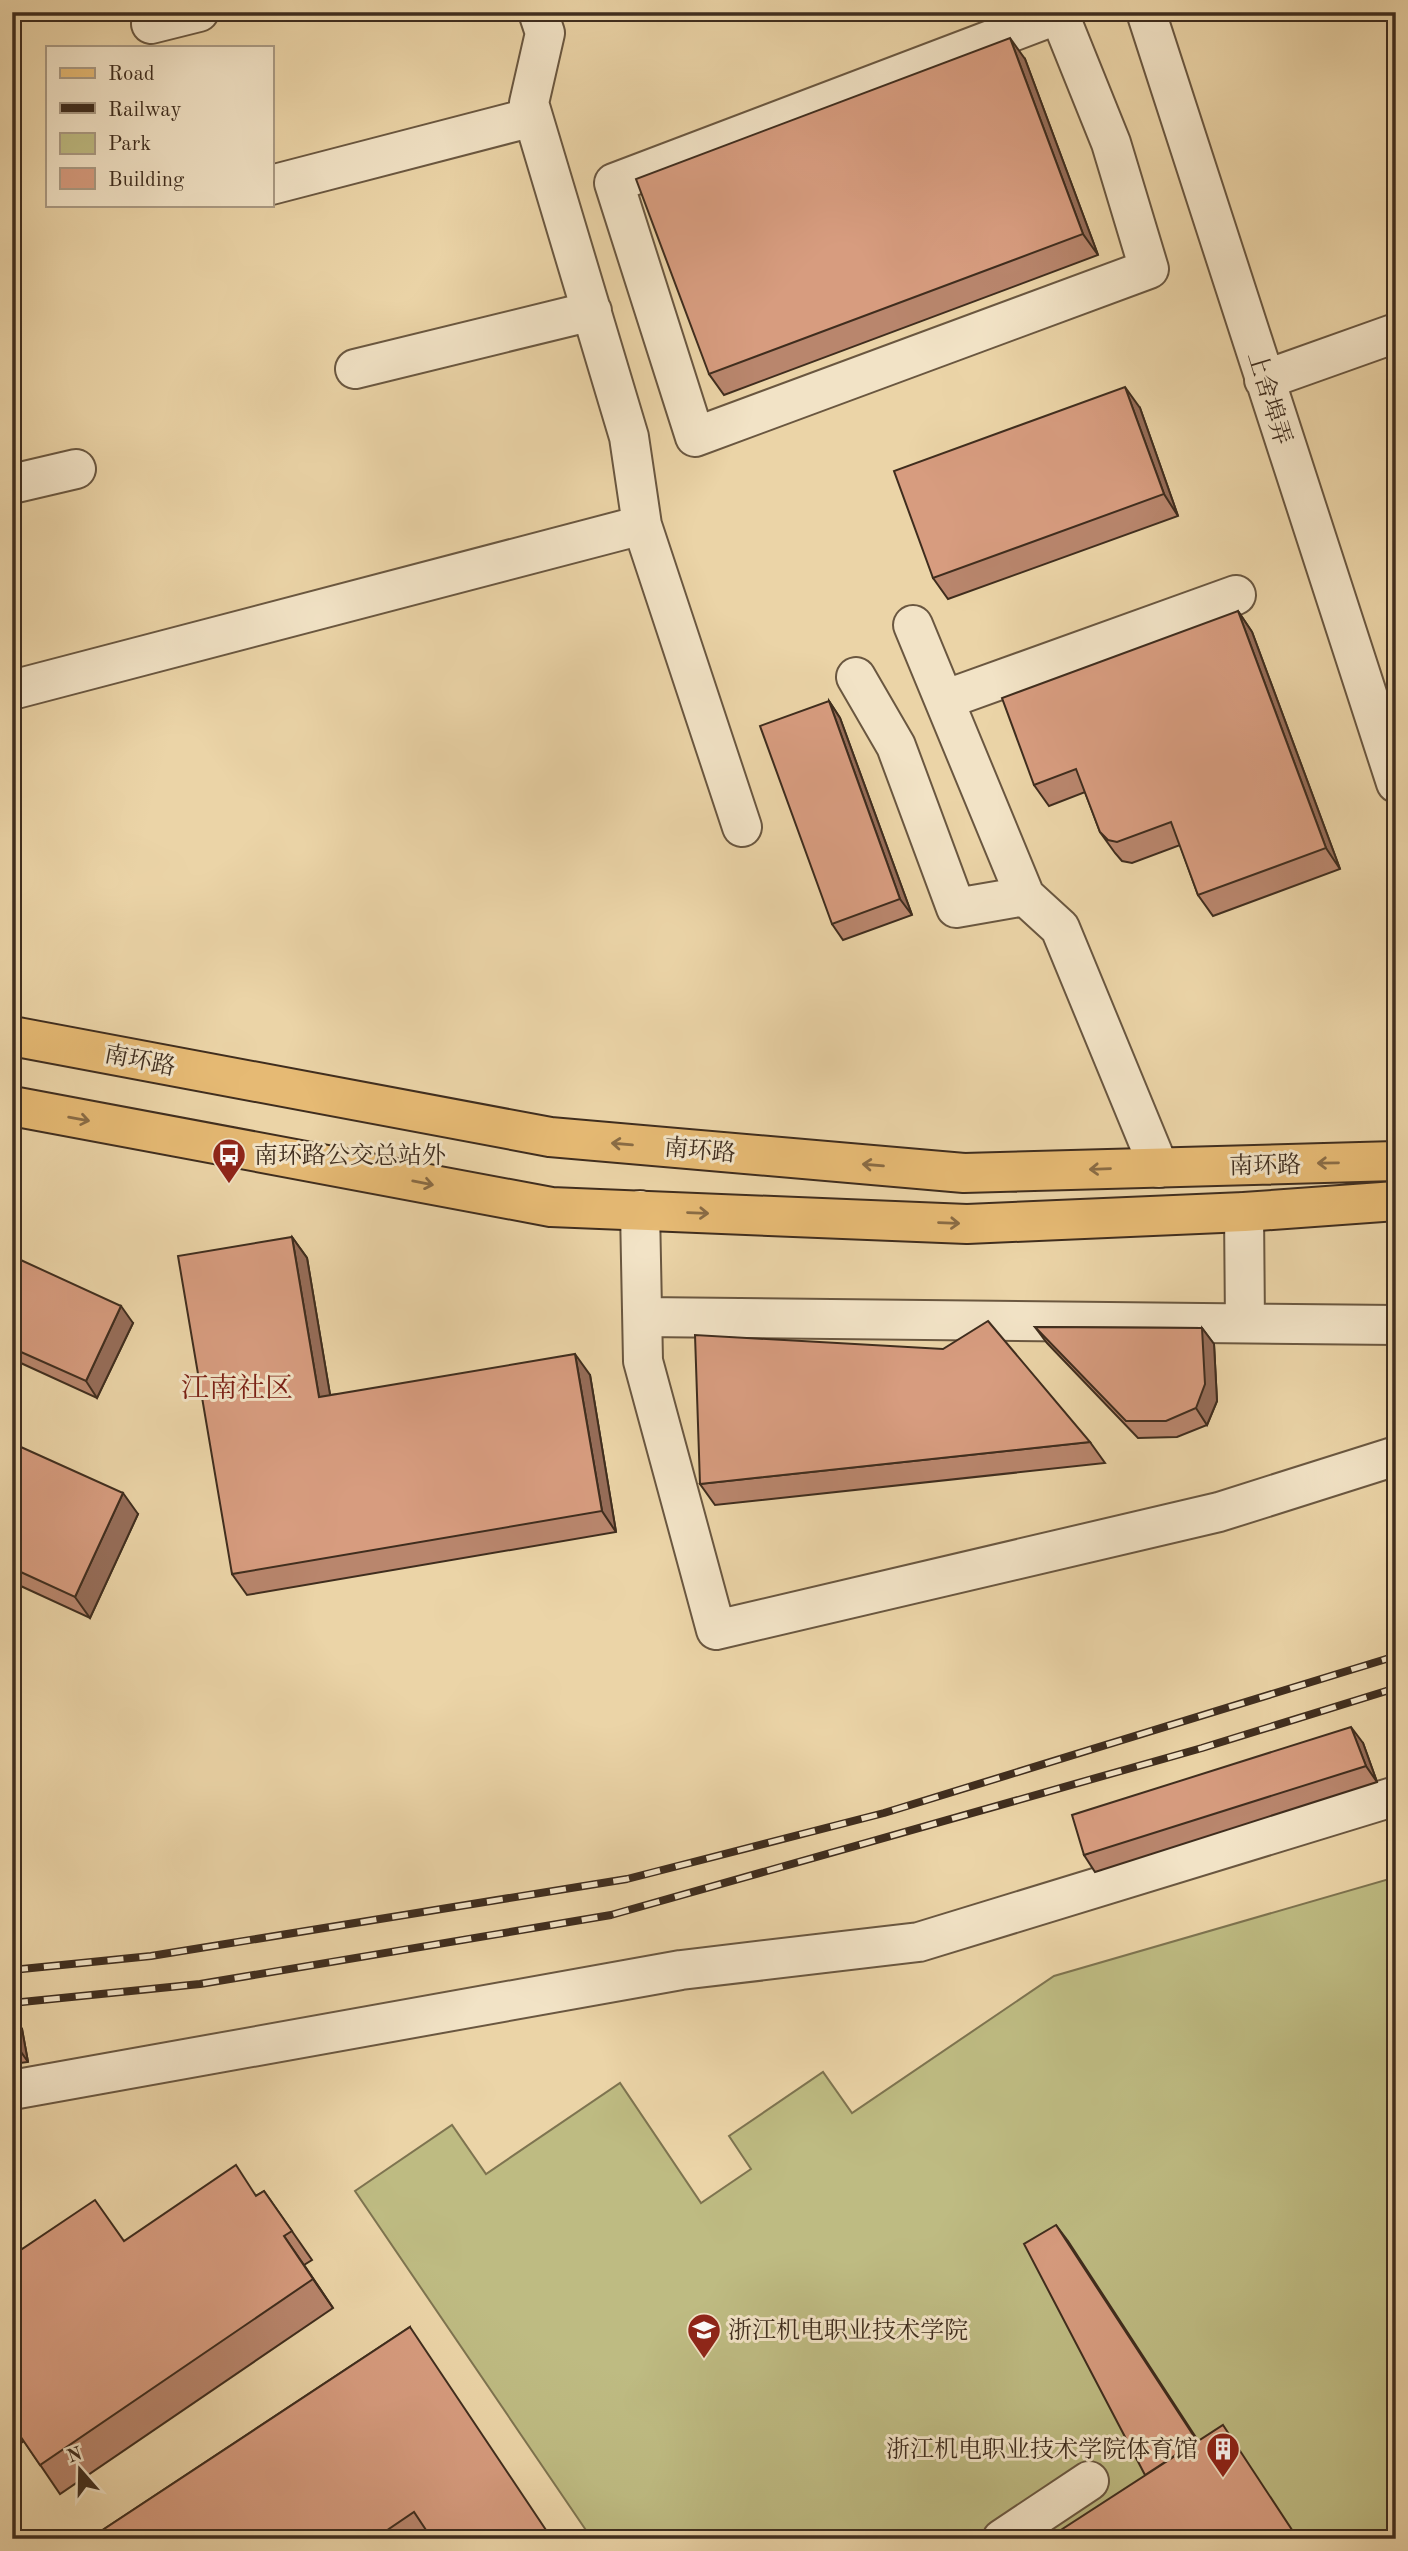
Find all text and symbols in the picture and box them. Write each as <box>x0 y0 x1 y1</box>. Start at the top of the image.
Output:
legend <box>46 46 273 206</box>
text: Road <box>108 64 155 85</box>
text: Railway <box>108 100 182 121</box>
text: Park <box>108 134 151 155</box>
text: Building <box>108 170 185 191</box>
street label: 上舍埠弄 <box>1243 348 1296 448</box>
street label: 南环路 <box>102 1040 178 1081</box>
one-way arrow <box>67 1112 90 1126</box>
street label: 南环路 <box>663 1134 737 1167</box>
bus stop icon: 南环路公交总站外 <box>210 1136 248 1185</box>
one-way arrow <box>611 1137 634 1150</box>
place label: 南环路公交总站外 <box>254 1142 446 1169</box>
street label: 南环路 <box>1229 1151 1301 1180</box>
one-way arrow <box>1316 1157 1339 1170</box>
one-way arrow <box>862 1158 885 1171</box>
one-way arrow <box>1089 1163 1112 1176</box>
one-way arrow <box>412 1176 434 1190</box>
one-way arrow <box>686 1206 709 1219</box>
one-way arrow <box>938 1217 961 1230</box>
district label: 江南社区 <box>181 1373 293 1404</box>
school or university icon: 浙江机电职业技术学院 <box>685 2311 723 2360</box>
place label: 浙江机电职业技术学院 <box>728 2317 968 2344</box>
building icon: 浙江机电职业技术学院体育馆 <box>1204 2430 1242 2479</box>
north arrow <box>46 2436 116 2506</box>
place label: 浙江机电职业技术学院体育馆 <box>886 2436 1198 2463</box>
text: N <box>65 2445 86 2468</box>

